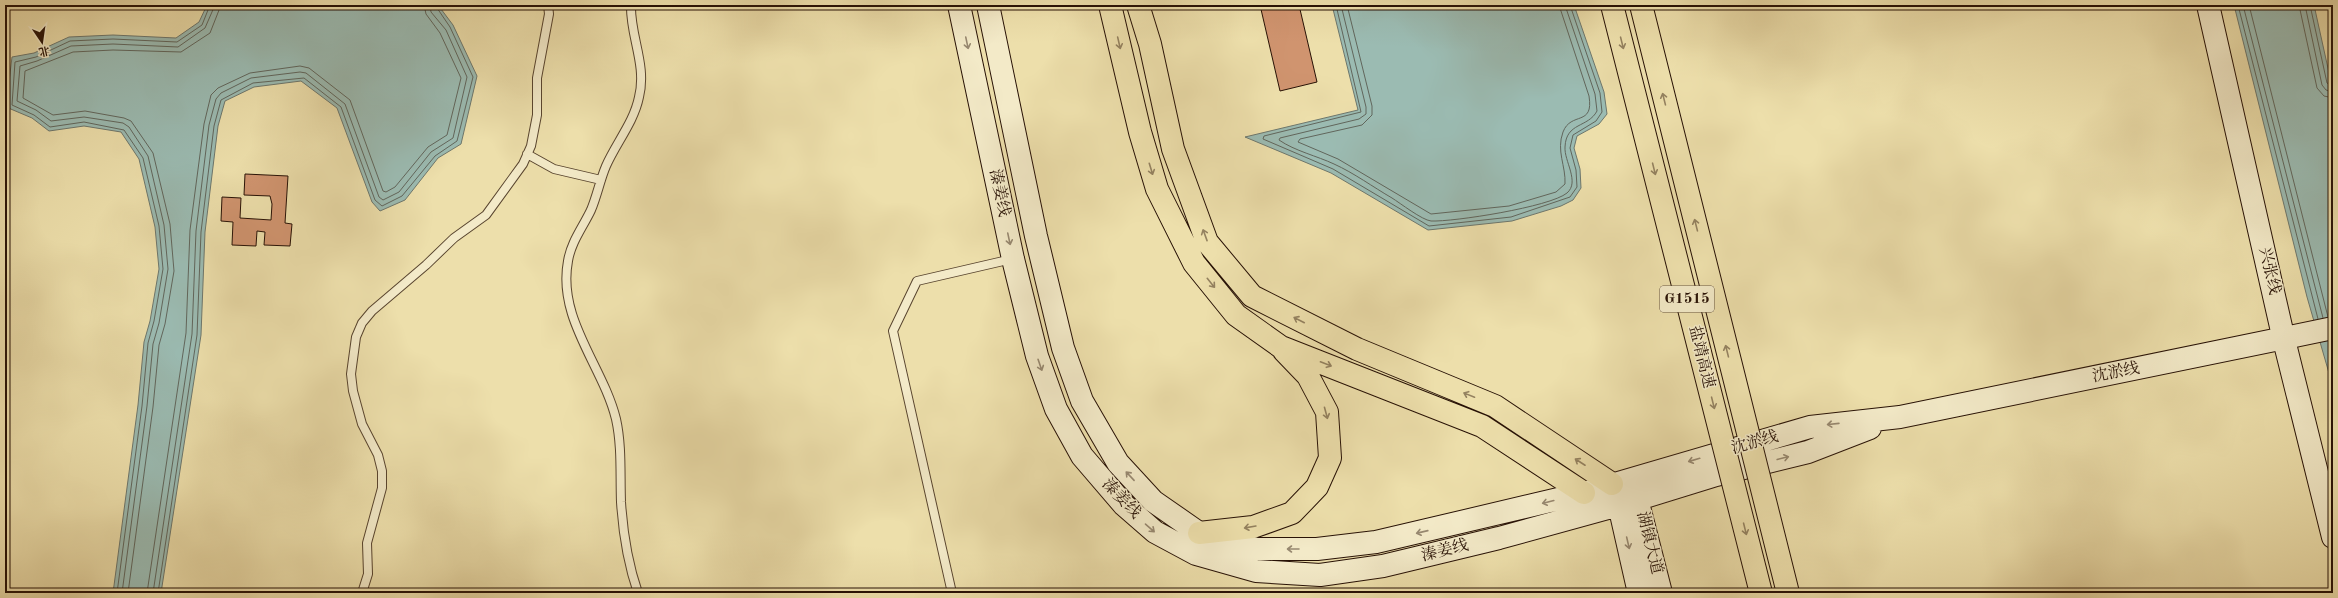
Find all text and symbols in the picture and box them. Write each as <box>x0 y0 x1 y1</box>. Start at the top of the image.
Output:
north arrow <box>22 22 62 62</box>
one-way arrow <box>963 36 971 49</box>
one-way arrow <box>1116 36 1123 49</box>
one-way arrow <box>1618 36 1626 49</box>
text: 北 <box>37 44 51 58</box>
one-way arrow <box>1660 93 1668 106</box>
one-way arrow <box>1148 162 1155 175</box>
one-way arrow <box>1650 162 1658 175</box>
street label: 溱姜线 <box>986 167 1014 218</box>
one-way arrow <box>1692 219 1699 232</box>
one-way arrow <box>1201 228 1208 241</box>
one-way arrow <box>1005 232 1013 245</box>
street label: 兴张线 <box>2256 245 2284 296</box>
one-way arrow <box>1206 278 1215 289</box>
road number: G1515 <box>1660 286 1714 312</box>
one-way arrow <box>1293 315 1305 323</box>
street label: 盐靖高速 <box>1685 324 1718 390</box>
one-way arrow <box>1723 345 1731 358</box>
one-way arrow <box>1037 358 1045 370</box>
street label: 沈淤线 <box>2091 359 2141 385</box>
one-way arrow <box>1320 361 1332 369</box>
one-way arrow <box>1463 391 1475 399</box>
one-way arrow <box>1710 397 1717 410</box>
one-way arrow <box>1322 406 1330 419</box>
one-way arrow <box>1827 421 1840 428</box>
street label: 沈淤线 <box>1729 427 1780 457</box>
one-way arrow <box>1776 454 1789 462</box>
one-way arrow <box>1688 457 1701 464</box>
one-way arrow <box>1575 458 1586 466</box>
one-way arrow <box>1125 471 1135 481</box>
street label: 溱姜线 <box>1099 475 1145 522</box>
one-way arrow <box>1542 499 1555 506</box>
street label: 湖镇大道 <box>1633 510 1666 576</box>
one-way arrow <box>1145 523 1156 532</box>
one-way arrow <box>1244 523 1257 531</box>
one-way arrow <box>1741 523 1749 536</box>
one-way arrow <box>1415 528 1428 536</box>
street label: 溱姜线 <box>1419 535 1470 565</box>
one-way arrow <box>1624 536 1632 549</box>
one-way arrow <box>1287 545 1300 553</box>

